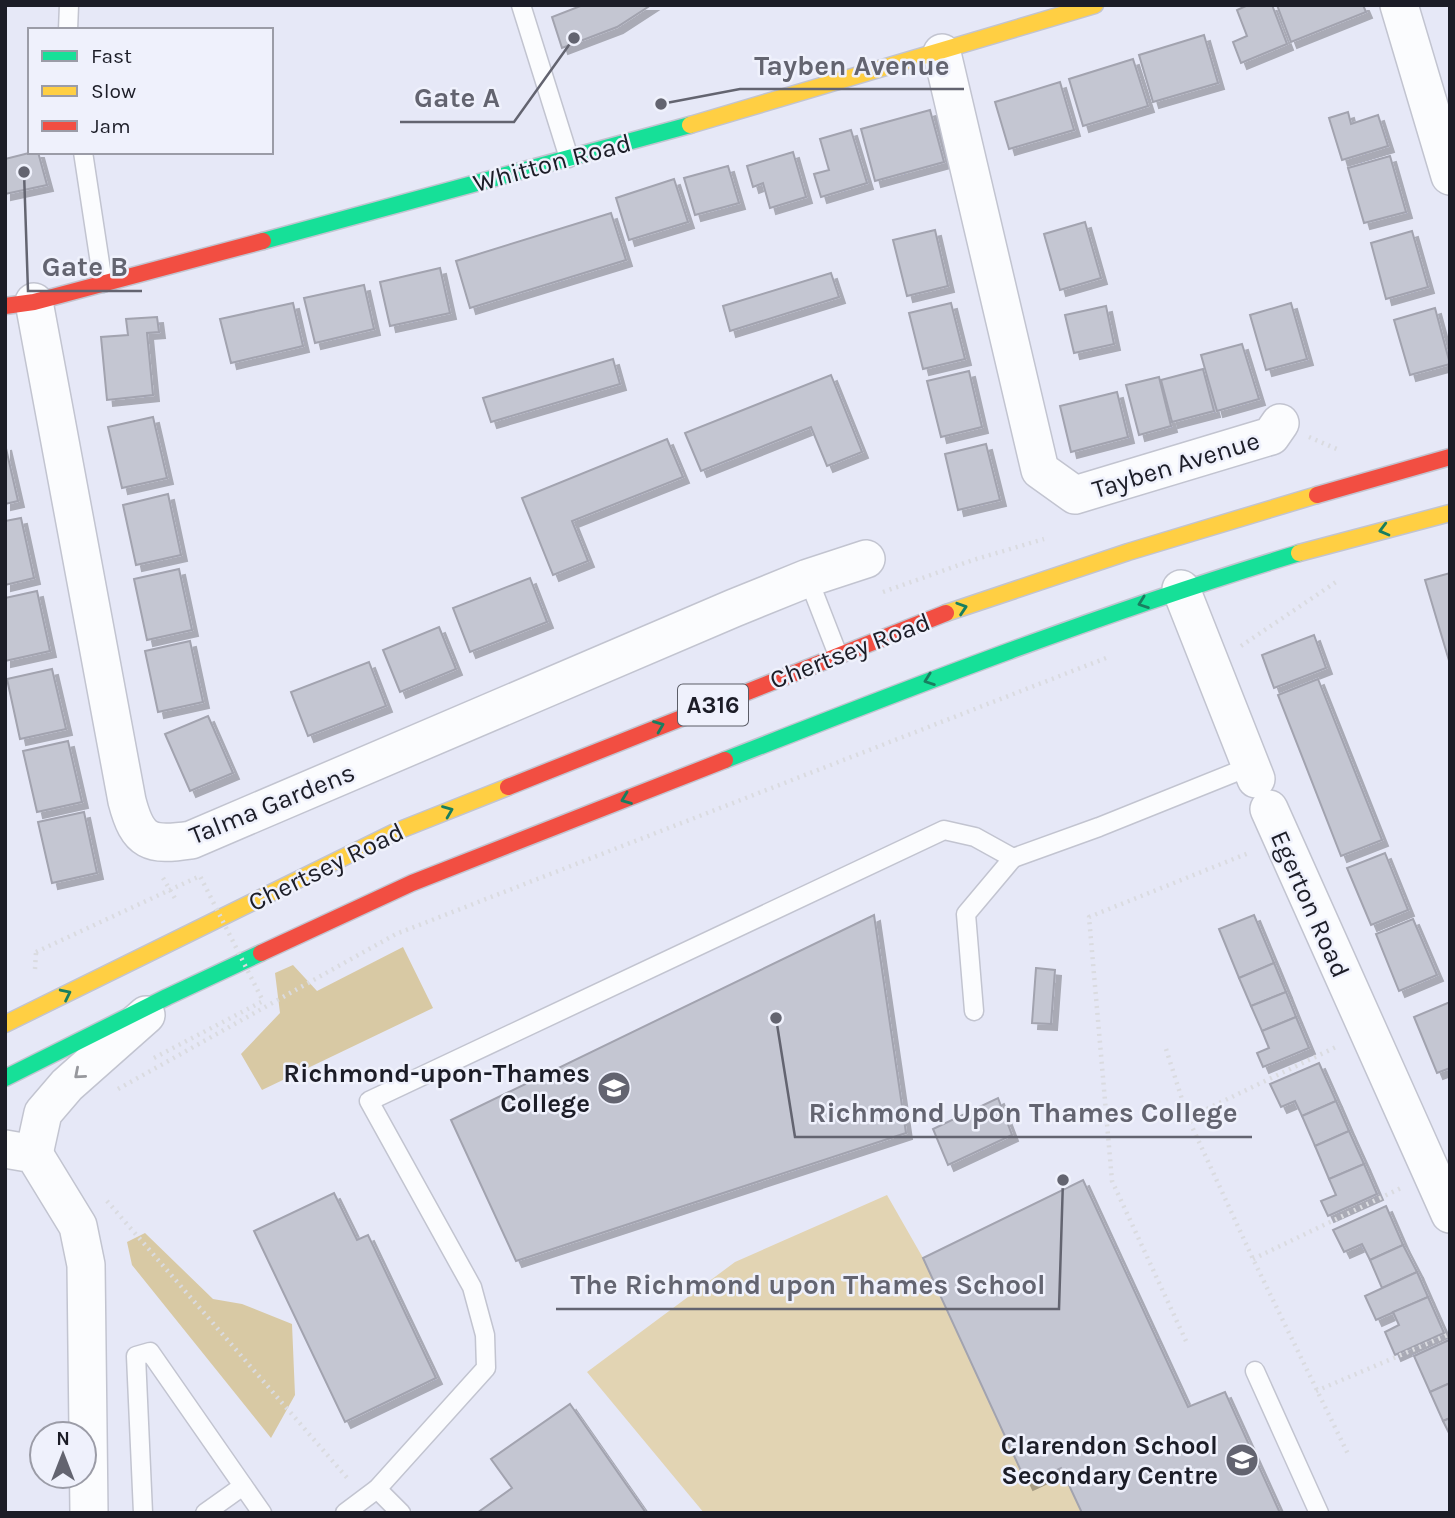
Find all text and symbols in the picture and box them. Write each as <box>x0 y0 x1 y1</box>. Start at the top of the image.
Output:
legend <box>28 28 273 154</box>
callout: Tayben Avenue <box>740 40 964 89</box>
text: Fast <box>91 44 132 68</box>
text: Tayben Avenue <box>754 49 950 82</box>
callout: Gate A <box>400 73 514 122</box>
text: Slow <box>91 79 136 103</box>
text: Gate A <box>414 81 500 114</box>
text: Jam <box>91 114 131 138</box>
street label: Whitton Road <box>470 127 634 199</box>
callout: Gate B <box>28 242 142 291</box>
text: Gate B <box>42 250 128 283</box>
street label: Tayben Avenue <box>1089 425 1263 505</box>
one-way arrow <box>1378 522 1390 536</box>
one-way arrow <box>1137 595 1149 609</box>
one-way arrow <box>956 602 968 616</box>
street label: Chertsey Road <box>765 606 935 696</box>
one-way arrow <box>923 672 935 686</box>
road number: A316 <box>678 684 748 726</box>
one-way arrow <box>653 721 665 735</box>
street label: Talma Gardens <box>185 757 359 851</box>
one-way arrow <box>620 790 632 804</box>
one-way arrow <box>441 805 453 819</box>
street label: Chertsey Road <box>243 816 409 918</box>
street label: Egerton Road <box>1264 826 1356 982</box>
one-way arrow <box>59 989 71 1003</box>
place label: Richmond-upon-Thames College <box>283 1058 590 1119</box>
one-way arrow <box>74 1066 87 1078</box>
school or university icon: Richmond-upon-Thames College <box>595 1069 633 1107</box>
callout: Richmond Upon Thames College <box>795 1088 1252 1137</box>
text: Richmond Upon Thames College <box>809 1096 1237 1129</box>
callout: The Richmond upon Thames School <box>556 1260 1059 1309</box>
text: The Richmond upon Thames School <box>570 1268 1046 1301</box>
north arrow <box>28 1420 98 1490</box>
text: N <box>56 1428 70 1450</box>
place label: Clarendon School Secondary Centre <box>1001 1430 1218 1491</box>
school or university icon: Clarendon School Secondary Centre <box>1223 1441 1261 1479</box>

